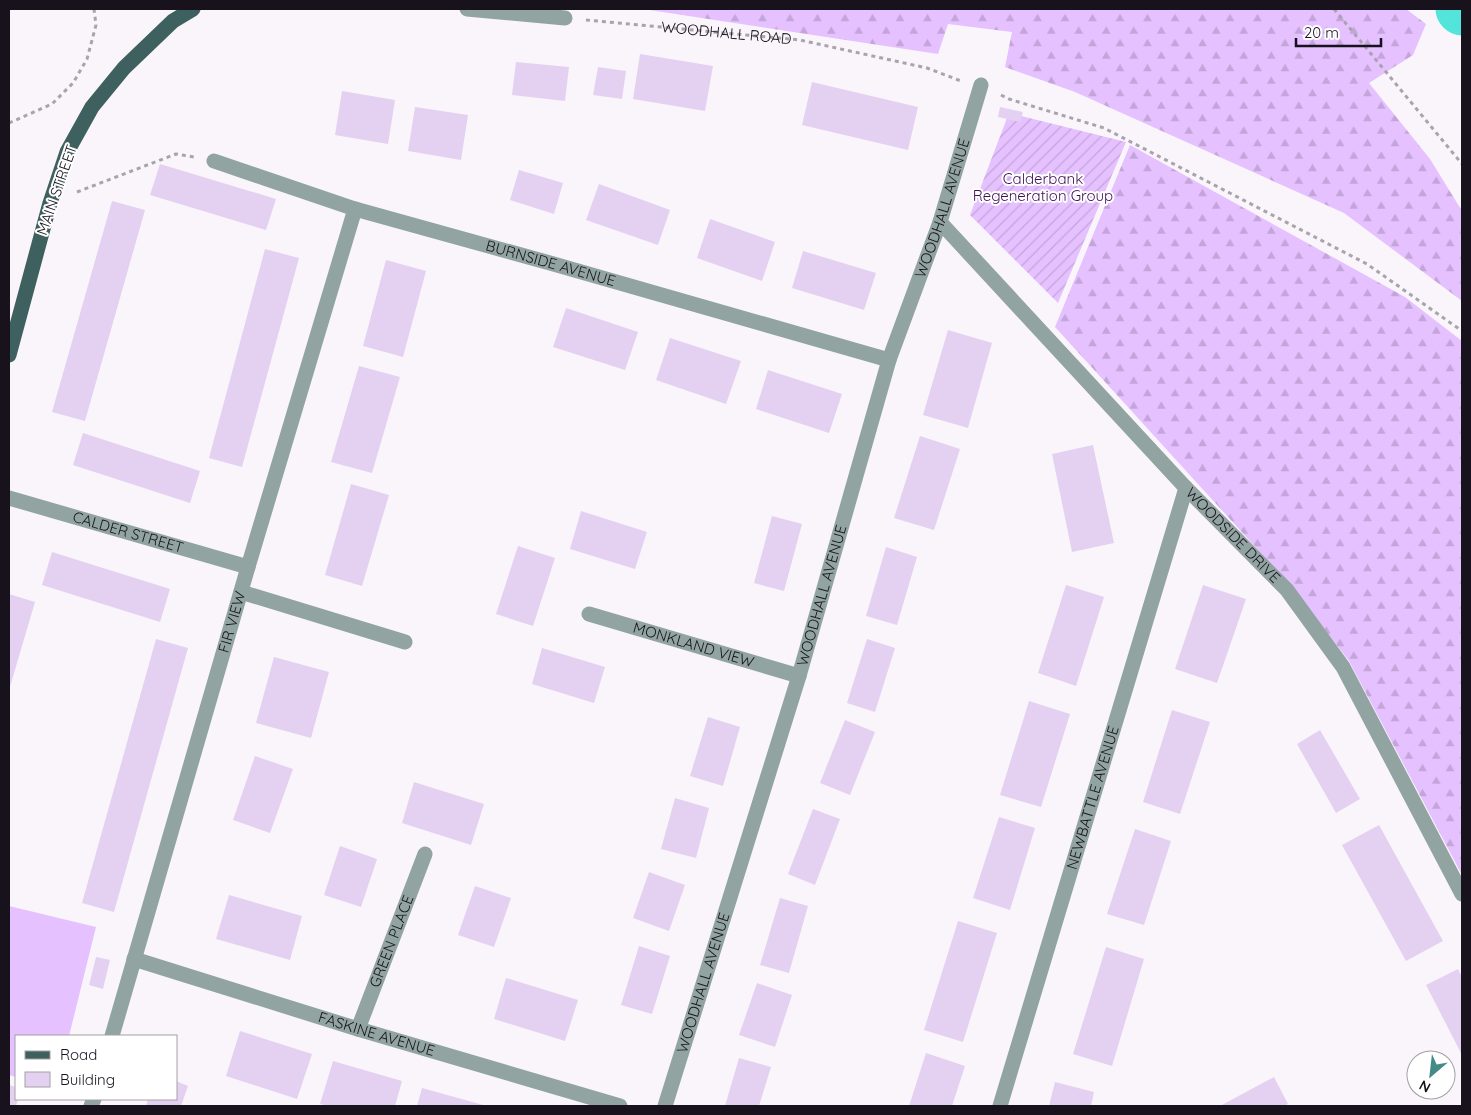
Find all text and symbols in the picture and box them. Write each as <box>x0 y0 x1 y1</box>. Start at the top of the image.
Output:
scale bar <box>1296 15 1381 47</box>
street label: WOODHALL ROAD <box>660 17 793 48</box>
text: 20 m <box>1304 23 1339 42</box>
street label: WOODHALL AVENUE <box>910 136 974 280</box>
street label: MAIN STREET <box>32 142 81 238</box>
park label: Calderbank Regeneration Group <box>973 169 1113 205</box>
street label: BURNSIDE AVENUE <box>484 236 618 290</box>
street label: WOODSIDE DRIVE <box>1182 483 1285 587</box>
street label: CALDER STREET <box>71 507 186 557</box>
street label: WOODHALL AVENUE <box>792 523 851 668</box>
street label: FIR VIEW <box>214 588 250 655</box>
street label: MONKLAND VIEW <box>631 618 757 671</box>
street label: NEWBATTLE AVENUE <box>1062 723 1123 872</box>
street label: GREEN PLACE <box>365 892 417 990</box>
street label: WOODHALL AVENUE <box>672 910 734 1055</box>
street label: FASKINE AVENUE <box>316 1007 437 1060</box>
legend <box>15 1035 178 1100</box>
text: Road <box>60 1045 97 1064</box>
north arrow <box>1406 1050 1456 1100</box>
text: Building <box>60 1070 115 1089</box>
text: N <box>1416 1076 1434 1097</box>

